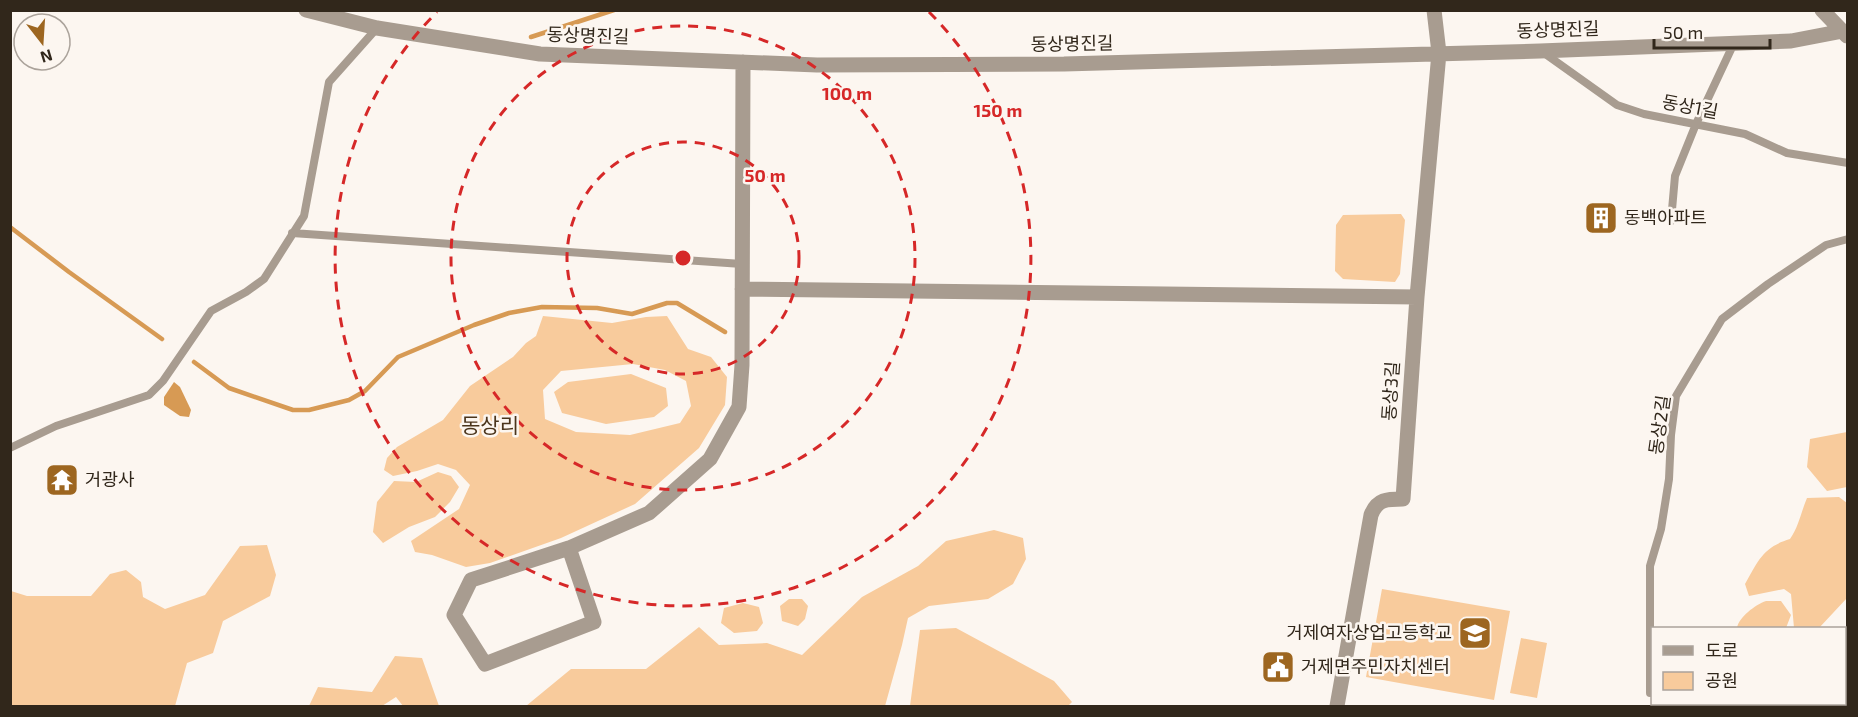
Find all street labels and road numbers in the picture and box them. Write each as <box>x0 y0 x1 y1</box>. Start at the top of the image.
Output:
street label: 동상명진길 <box>1516 17 1600 41</box>
street label: 동상명진길 <box>546 23 630 47</box>
street label: 동상명진길 <box>1030 31 1114 55</box>
street label: 동상1길 <box>1660 90 1720 122</box>
street label: 동상3길 <box>1377 360 1403 421</box>
street label: 동상2길 <box>1644 394 1674 456</box>

